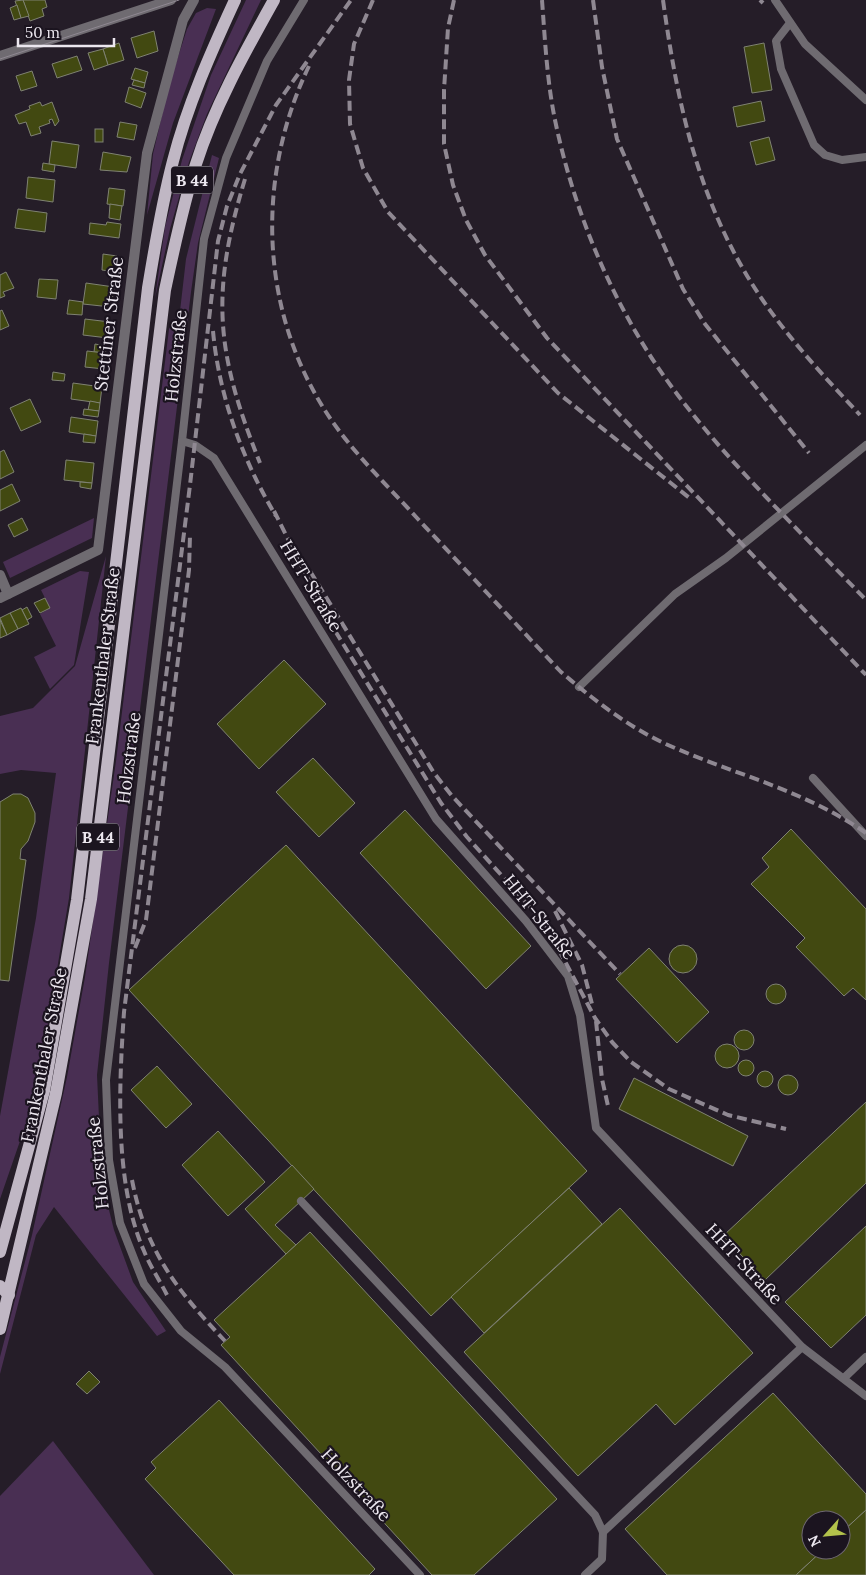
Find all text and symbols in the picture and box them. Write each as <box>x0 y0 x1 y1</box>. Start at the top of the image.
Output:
scale bar <box>18 15 114 47</box>
text: 50 m <box>25 23 60 42</box>
road number: B 44 <box>171 166 213 194</box>
street label: Stettiner Straße <box>89 255 128 392</box>
street label: Holzstraße <box>159 308 192 403</box>
street label: HHT-Straße <box>275 536 348 636</box>
street label: Frankenthaler Straße <box>80 566 125 746</box>
street label: Holzstraße <box>111 710 146 805</box>
road number: B 44 <box>77 824 119 850</box>
street label: HHT-Straße <box>498 869 581 964</box>
street label: Frankenthaler Straße <box>15 965 72 1144</box>
street label: Holzstraße <box>81 1116 114 1210</box>
street label: HHT-Straße <box>701 1218 788 1309</box>
street label: Holzstraße <box>316 1443 396 1527</box>
north arrow <box>801 1510 851 1560</box>
text: N <box>804 1532 825 1550</box>

